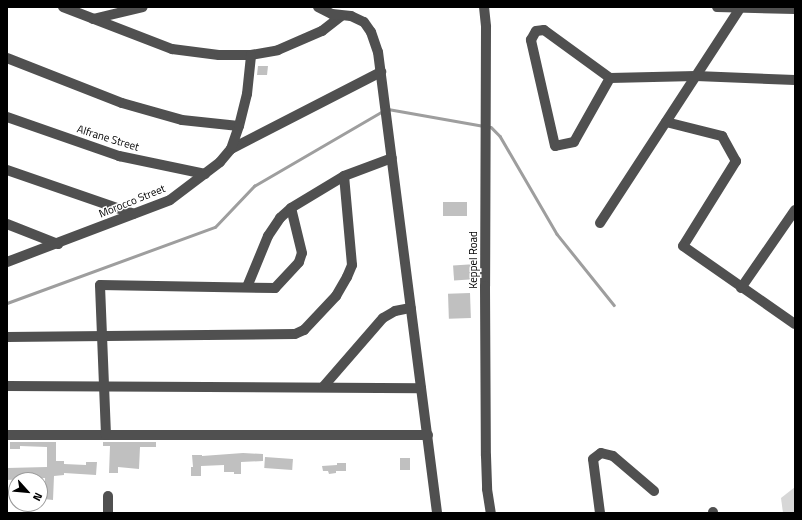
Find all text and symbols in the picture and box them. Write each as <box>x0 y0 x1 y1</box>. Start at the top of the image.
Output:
street label: Alfrane Street <box>75 122 141 154</box>
street label: Morocco Street <box>97 182 167 220</box>
street label: Keppel Road <box>466 231 480 289</box>
north arrow <box>8 472 48 512</box>
text: N <box>29 490 47 504</box>

